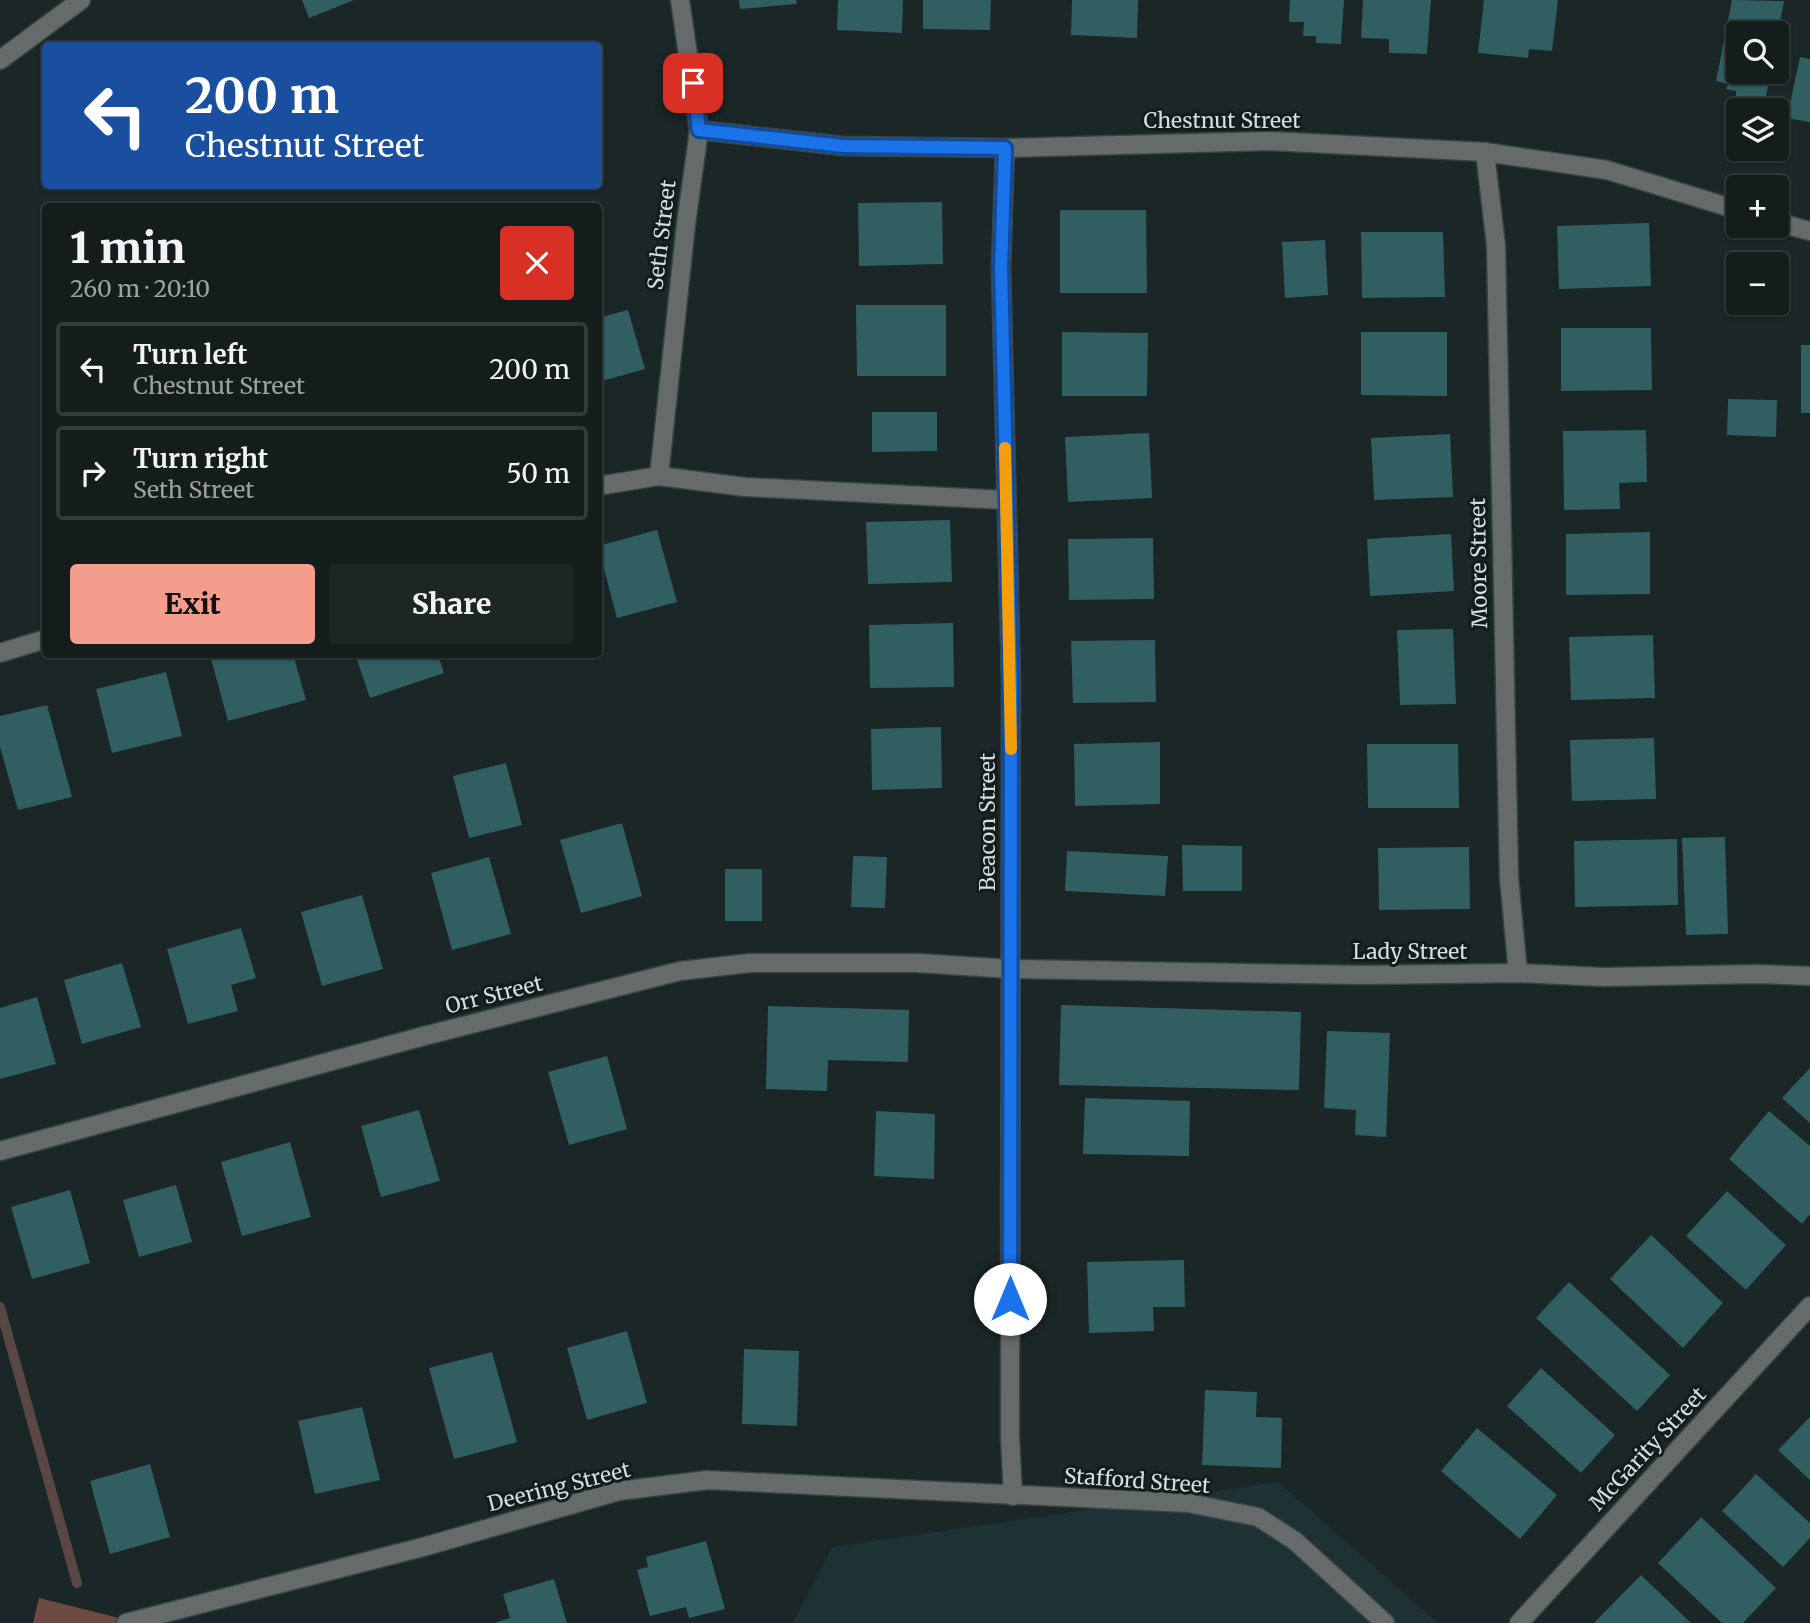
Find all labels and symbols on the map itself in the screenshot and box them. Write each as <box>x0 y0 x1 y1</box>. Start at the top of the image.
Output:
pin <box>663 53 723 113</box>
street label: Chestnut Street <box>1144 107 1300 134</box>
street label: Seth Street <box>641 178 682 292</box>
street label: Moore Street <box>1464 498 1493 629</box>
street label: Beacon Street <box>974 753 1001 891</box>
street label: Lady Street <box>1353 938 1467 965</box>
street label: Orr Street <box>442 969 545 1020</box>
position arrow <box>973 1262 1047 1336</box>
street label: McGarity Street <box>1583 1381 1712 1516</box>
street label: Deering Street <box>485 1456 633 1517</box>
street label: Stafford Street <box>1063 1462 1211 1499</box>

